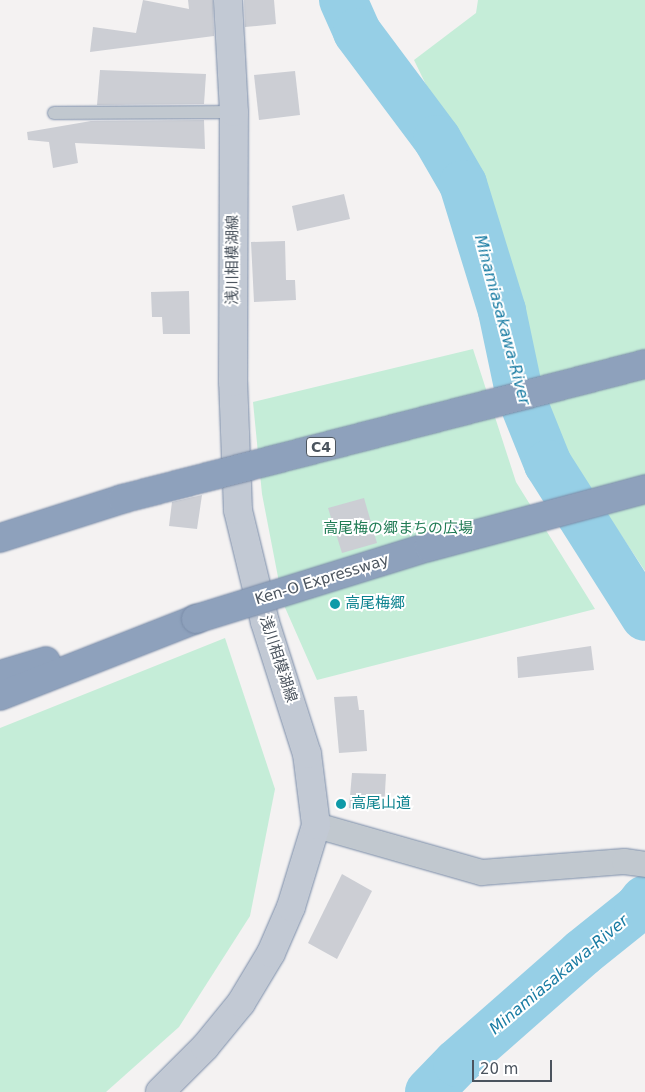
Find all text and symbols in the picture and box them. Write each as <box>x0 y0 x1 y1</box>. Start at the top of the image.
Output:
street label: 浅川相模湖線 <box>224 215 242 305</box>
water label: Minamiasakawa-River <box>470 233 534 407</box>
road number: C4 <box>305 436 337 458</box>
park label: 高尾梅の郷まちの広場 <box>323 520 473 538</box>
street label: Ken-O Expressway <box>253 551 391 609</box>
place label: 高尾梅郷 <box>345 595 405 613</box>
marker: 高尾梅郷 <box>329 598 341 610</box>
street label: 浅川相模湖線 <box>256 613 300 705</box>
place label: 高尾山道 <box>351 795 411 813</box>
marker: 高尾山道 <box>335 798 347 810</box>
water label: Minamiasakawa-River <box>486 911 632 1039</box>
scale bar <box>475 1050 555 1082</box>
text: 20 m <box>480 1060 518 1078</box>

